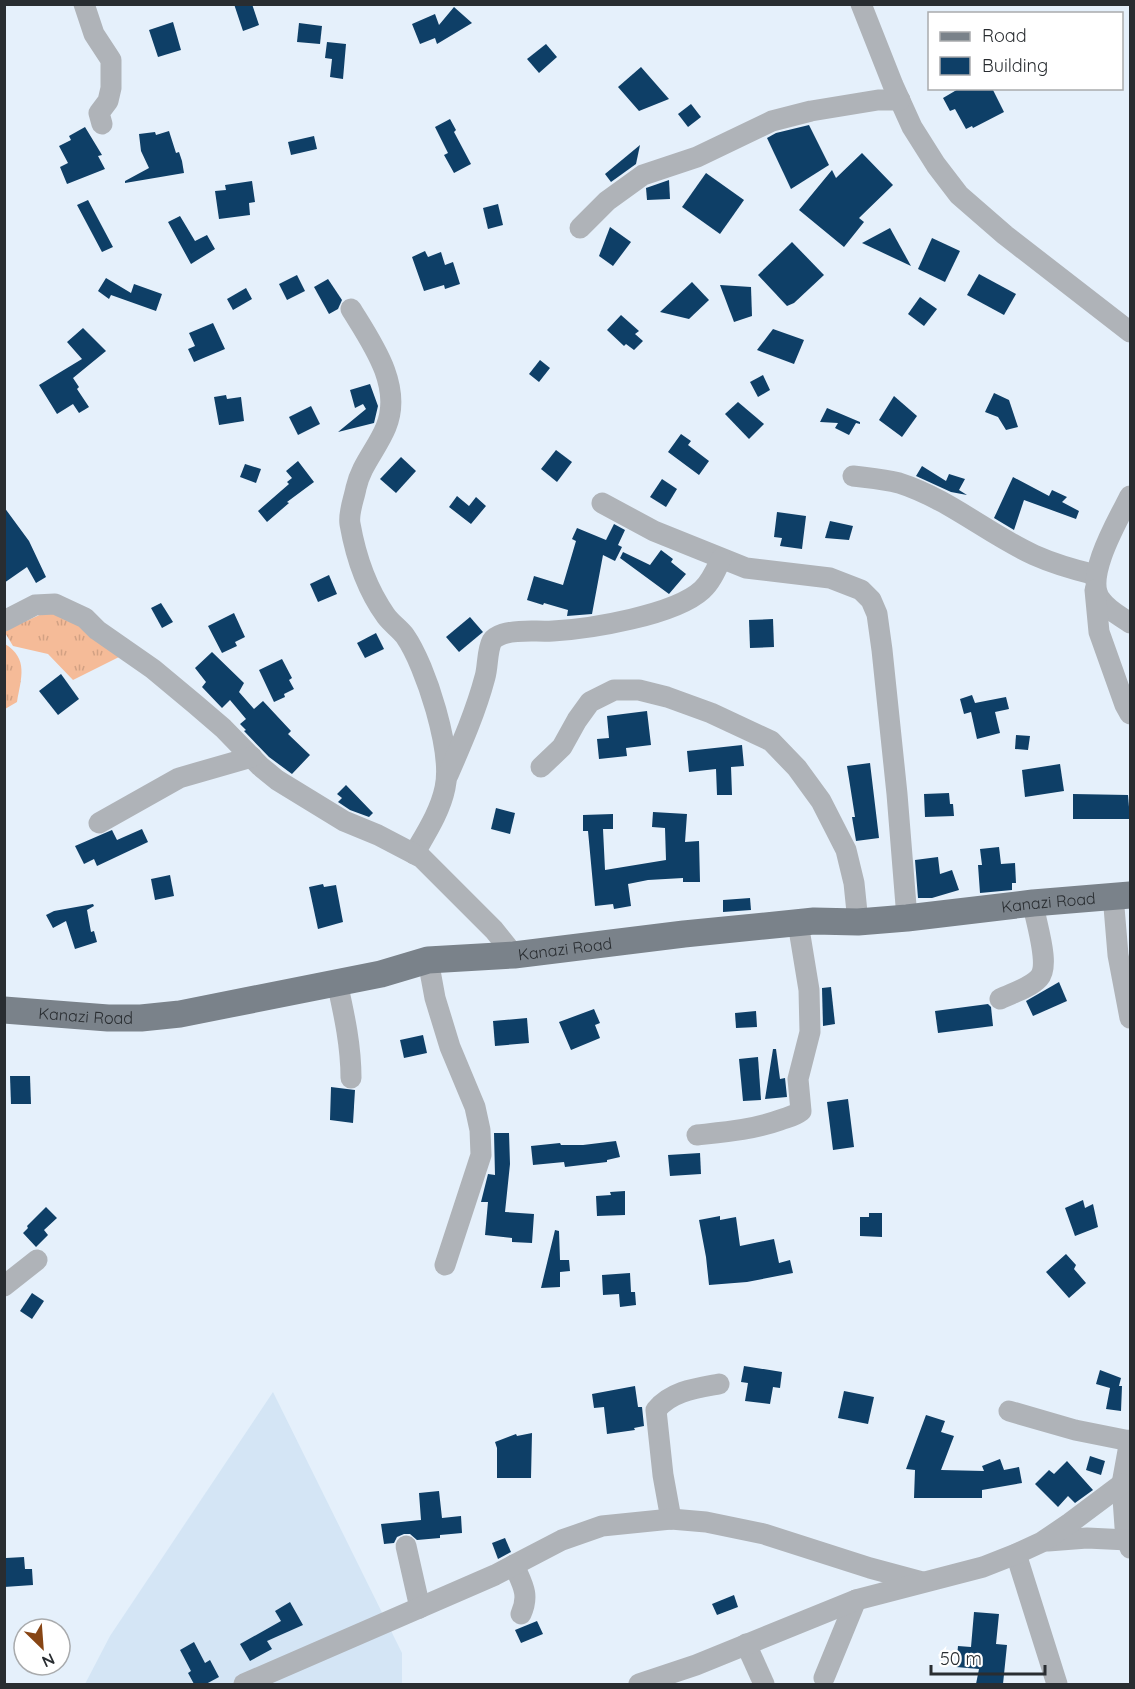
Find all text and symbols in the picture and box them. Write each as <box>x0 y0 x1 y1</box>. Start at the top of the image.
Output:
legend <box>928 12 1123 90</box>
text: Road <box>982 24 1027 47</box>
text: Building <box>982 54 1048 77</box>
street label: Kanazi Road <box>1000 888 1096 917</box>
street label: Kanazi Road <box>517 933 613 964</box>
street label: Kanazi Road <box>38 1003 133 1028</box>
north arrow <box>12 1617 72 1677</box>
scale bar <box>931 1638 1045 1676</box>
text: 50 m <box>940 1647 982 1670</box>
text: N <box>39 1649 58 1672</box>

